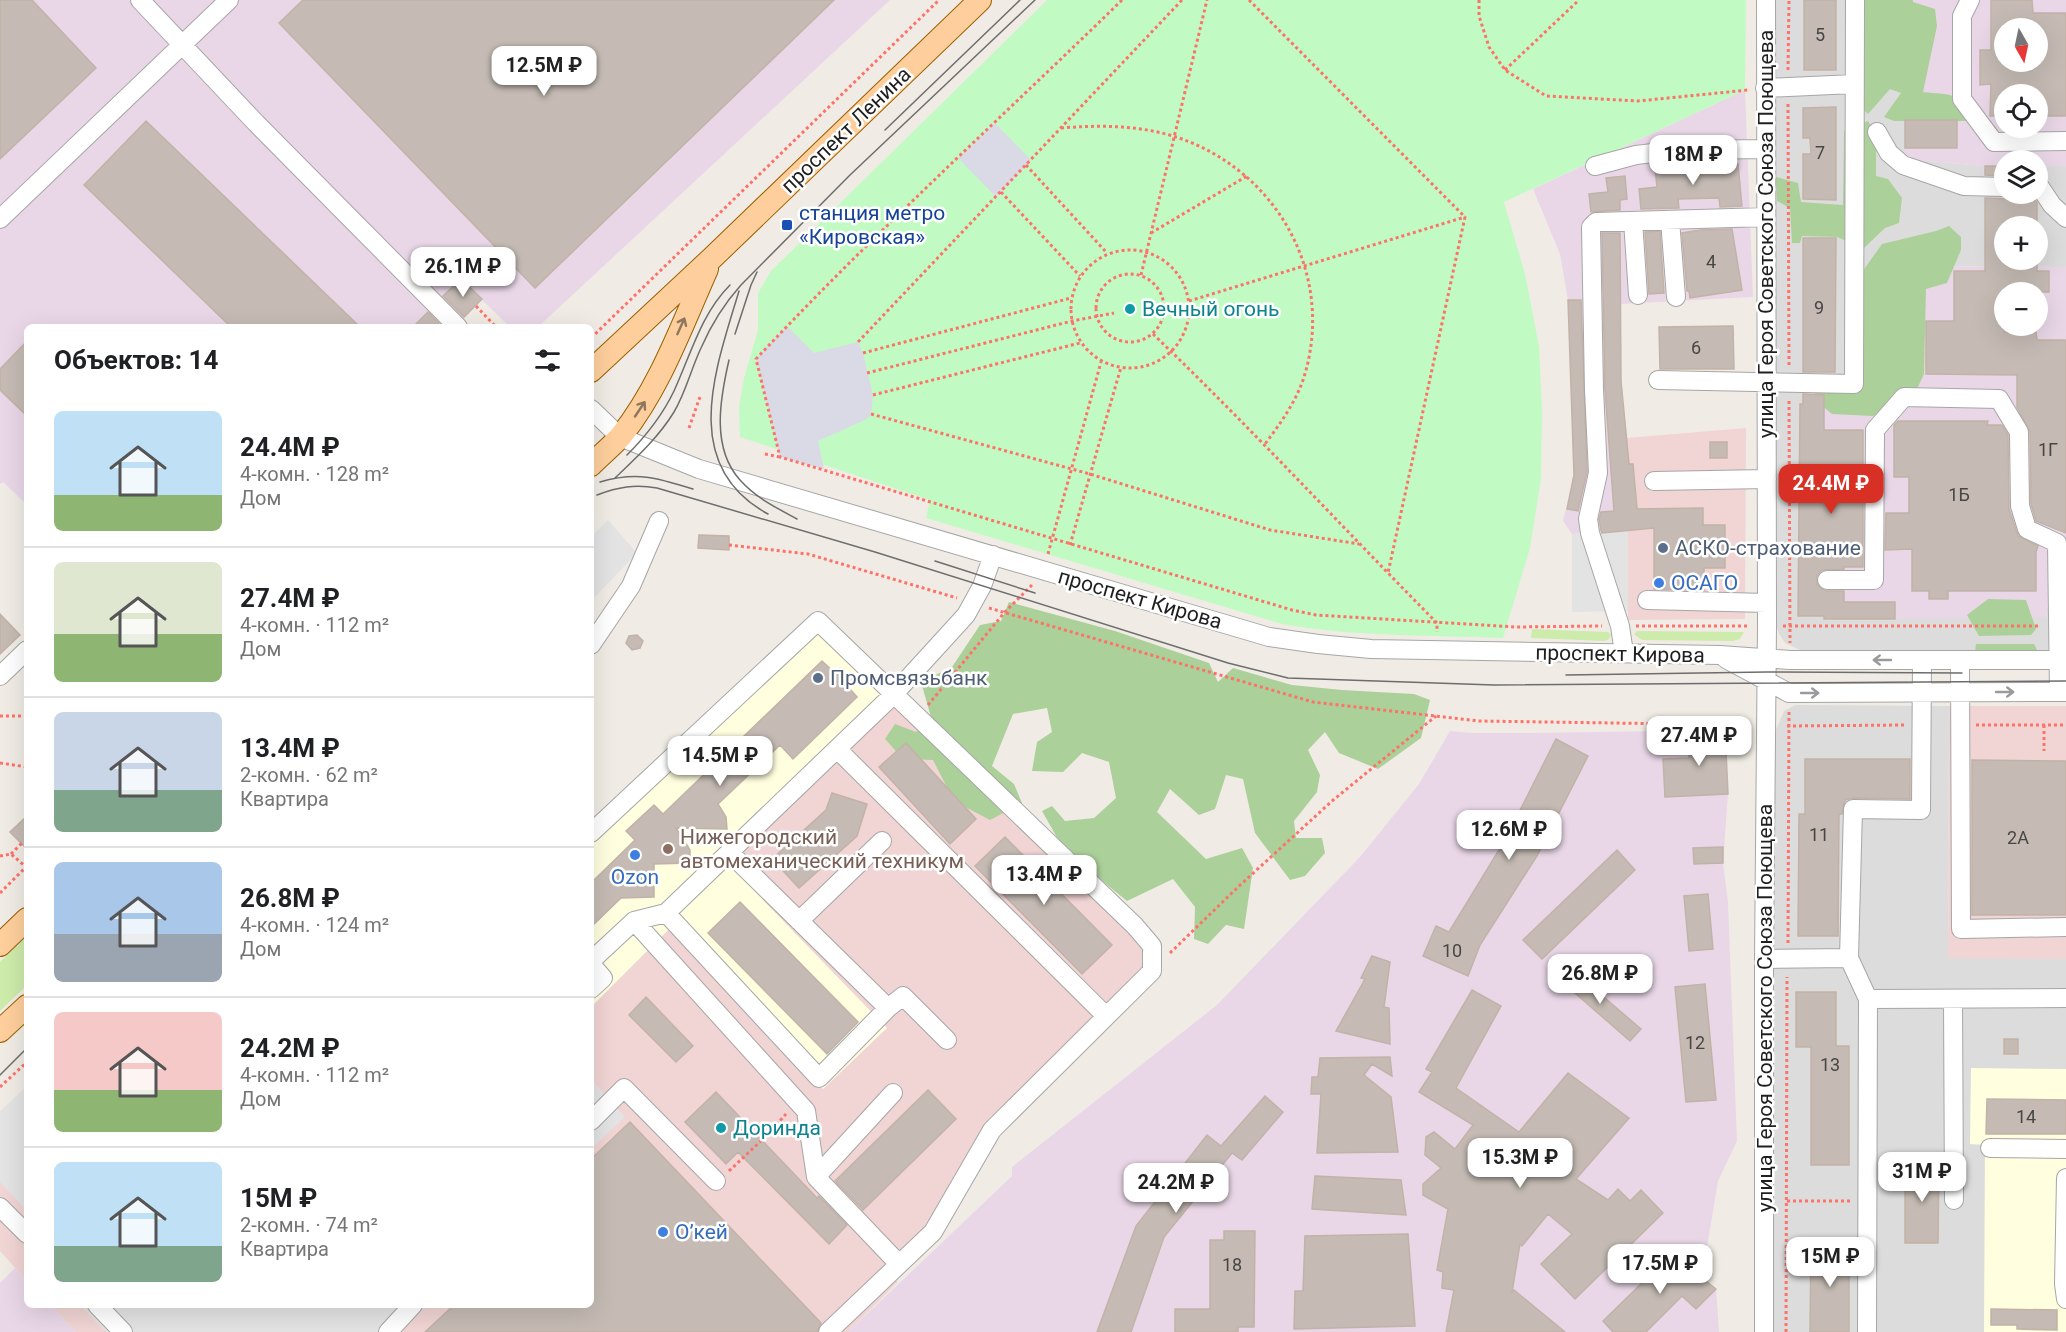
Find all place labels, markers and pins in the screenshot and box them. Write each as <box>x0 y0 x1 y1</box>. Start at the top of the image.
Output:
pin: 12.5M ₽ <box>489 46 599 97</box>
pin: 18M ₽ <box>1651 135 1735 186</box>
place label: станция метро «Кировская» <box>799 201 945 249</box>
marker: станция метро «Кировская» <box>780 218 794 232</box>
pin: 26.1M ₽ <box>408 247 518 298</box>
place label: Вечный огонь <box>1142 297 1279 321</box>
marker: Вечный огонь <box>1123 302 1137 316</box>
pin: 24.4M ₽ <box>1776 464 1886 515</box>
place label: АСКО-страхование <box>1675 536 1861 560</box>
marker: АСКО-страхование <box>1656 541 1670 555</box>
place label: ОСАГО <box>1671 571 1738 595</box>
marker: ОСАГО <box>1652 576 1666 590</box>
place label: Промсвязьбанк <box>830 666 988 690</box>
marker: Промсвязьбанк <box>811 671 825 685</box>
pin: 27.4M ₽ <box>1644 716 1754 767</box>
pin: 14.5M ₽ <box>665 736 775 787</box>
pin: 12.6M ₽ <box>1454 810 1564 861</box>
place label: Нижегородский автомеханический техникум <box>680 825 964 873</box>
marker: Нижегородский автомеханический техникум <box>661 842 675 856</box>
marker: Ozon <box>628 848 642 862</box>
pin: 13.4M ₽ <box>989 855 1099 906</box>
place label: Ozon <box>611 865 659 889</box>
pin: 26.8M ₽ <box>1545 954 1655 1005</box>
place label: Доринда <box>733 1116 821 1140</box>
marker: Доринда <box>714 1121 728 1135</box>
pin: 15.3M ₽ <box>1465 1138 1575 1189</box>
pin: 31M ₽ <box>1880 1152 1964 1203</box>
pin: 24.2M ₽ <box>1121 1163 1231 1214</box>
place label: О’кей <box>675 1220 728 1244</box>
marker: О’кей <box>656 1225 670 1239</box>
pin: 15M ₽ <box>1788 1237 1872 1288</box>
pin: 17.5M ₽ <box>1605 1244 1715 1295</box>

